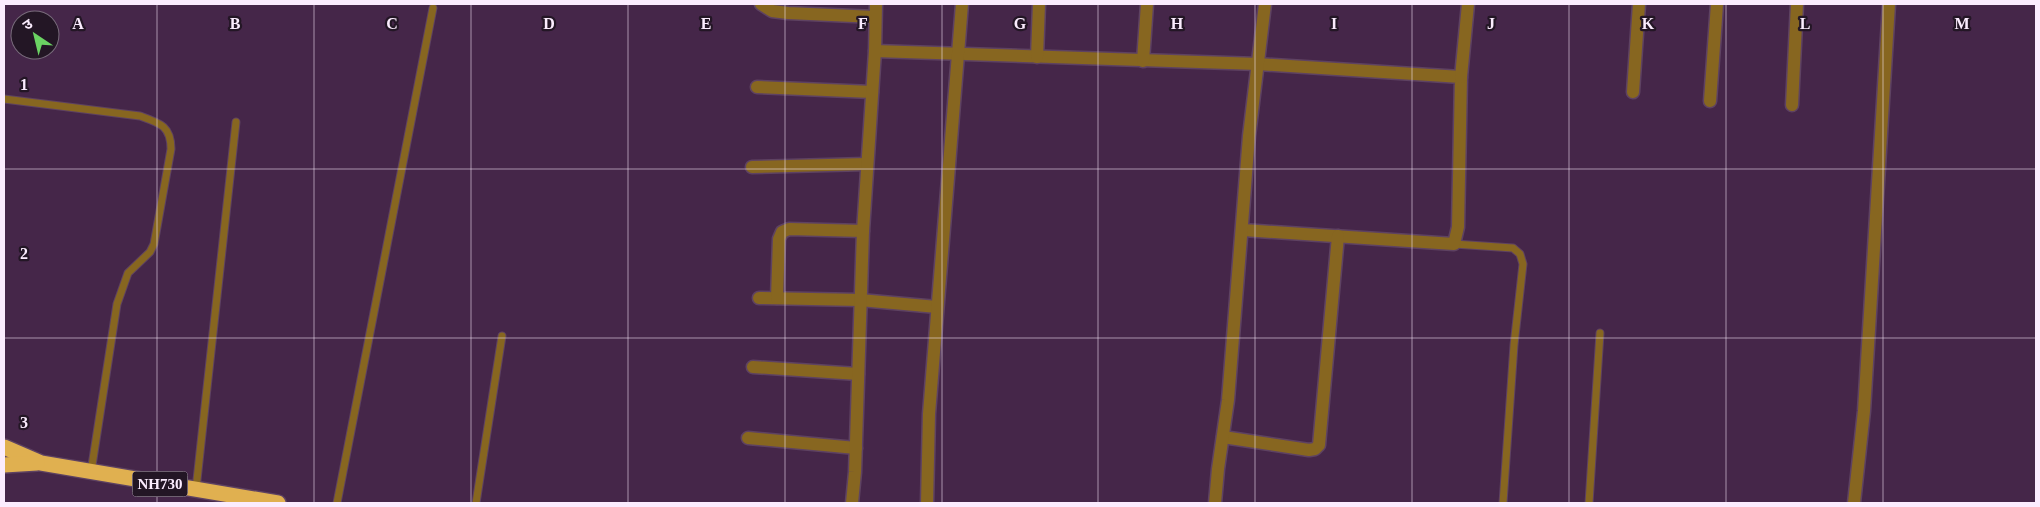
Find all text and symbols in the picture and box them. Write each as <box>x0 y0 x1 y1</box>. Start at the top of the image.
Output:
north arrow <box>10 10 60 60</box>
text: A <box>72 15 84 32</box>
text: B <box>230 15 241 32</box>
text: C <box>386 15 398 32</box>
text: D <box>543 15 555 32</box>
text: E <box>701 15 711 32</box>
text: F <box>858 15 868 32</box>
text: G <box>1014 15 1027 32</box>
text: H <box>1171 15 1184 32</box>
text: I <box>1331 15 1337 32</box>
text: J <box>1487 15 1495 32</box>
text: K <box>1642 15 1655 32</box>
text: L <box>1800 15 1810 32</box>
text: M <box>1954 15 1970 32</box>
text: उ <box>20 16 36 33</box>
text: 1 <box>20 76 28 93</box>
text: 2 <box>20 245 28 262</box>
text: 3 <box>20 414 28 431</box>
road number: NH730 <box>132 472 188 496</box>

